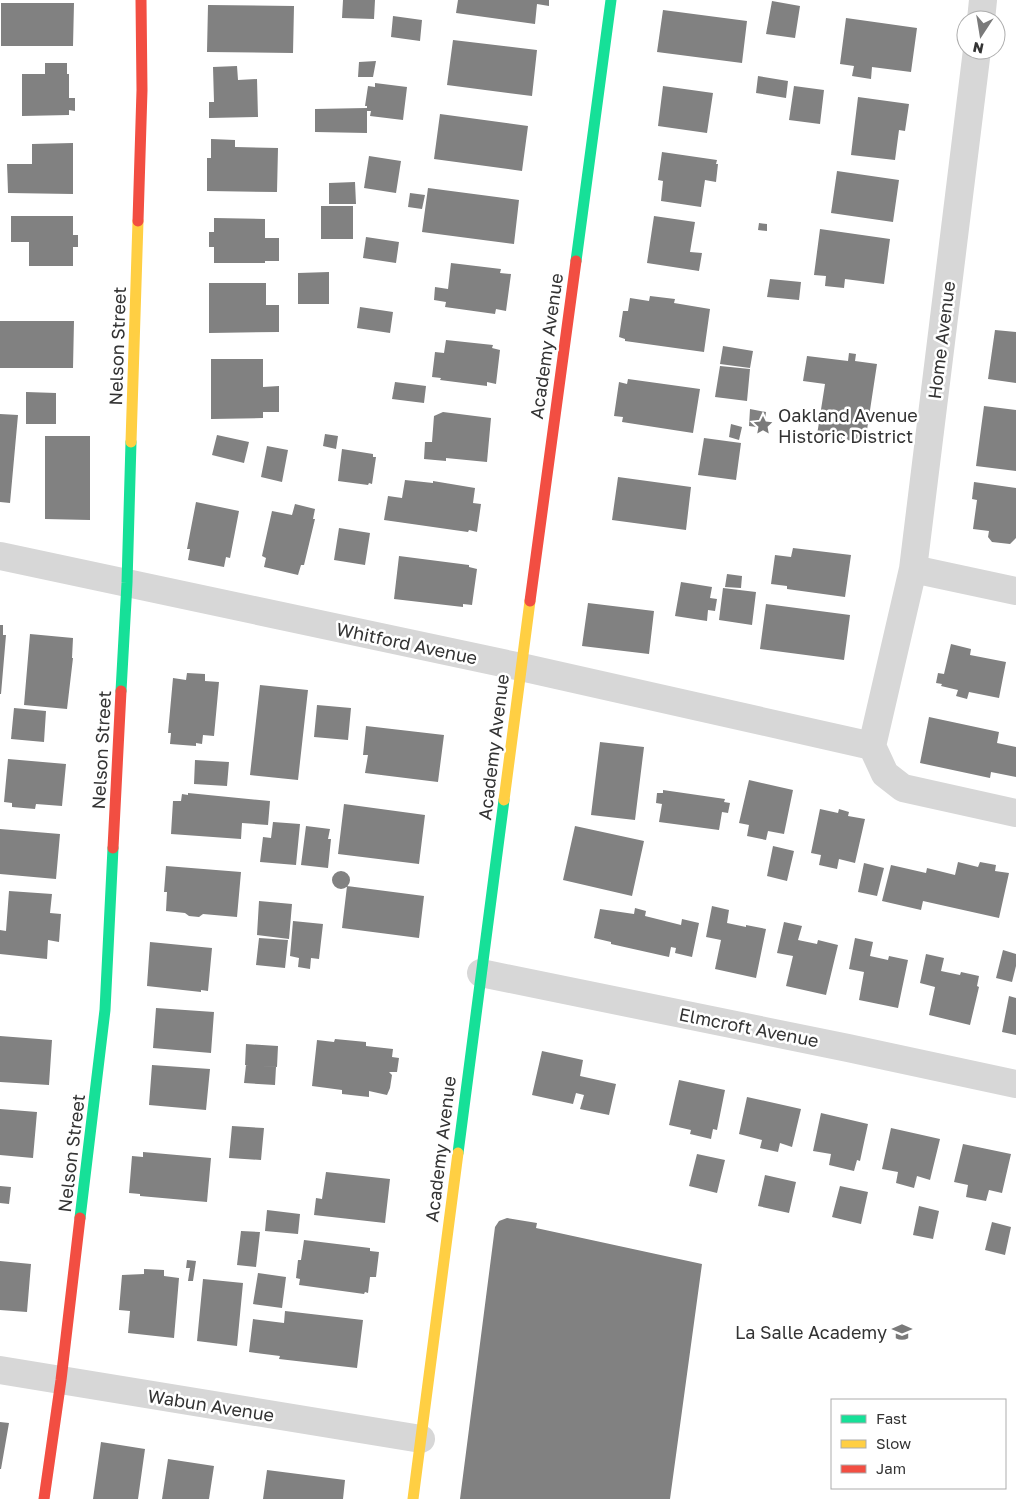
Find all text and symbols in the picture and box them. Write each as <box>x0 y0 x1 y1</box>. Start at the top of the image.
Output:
north arrow <box>956 10 1006 60</box>
text: N <box>971 39 985 58</box>
street label: Academy Avenue <box>525 272 567 420</box>
street label: Home Avenue <box>923 280 959 400</box>
street label: Nelson Street <box>104 286 130 406</box>
place label: Oakland Avenue Historic District <box>778 404 918 447</box>
place icon: Oakland Avenue Historic District <box>752 414 774 436</box>
street label: Whitford Avenue <box>335 617 479 669</box>
street label: Academy Avenue <box>473 673 513 821</box>
street label: Nelson Street <box>87 690 115 810</box>
street label: Elmcroft Avenue <box>677 1003 821 1051</box>
street label: Academy Avenue <box>420 1075 460 1223</box>
street label: Nelson Street <box>53 1093 89 1213</box>
place label: La Salle Academy <box>735 1321 887 1343</box>
school or university icon: La Salle Academy <box>891 1321 913 1343</box>
street label: Wabun Avenue <box>146 1384 276 1426</box>
legend <box>831 1399 1006 1489</box>
text: Fast <box>876 1409 907 1427</box>
text: Slow <box>876 1434 911 1452</box>
text: Jam <box>876 1459 906 1477</box>

